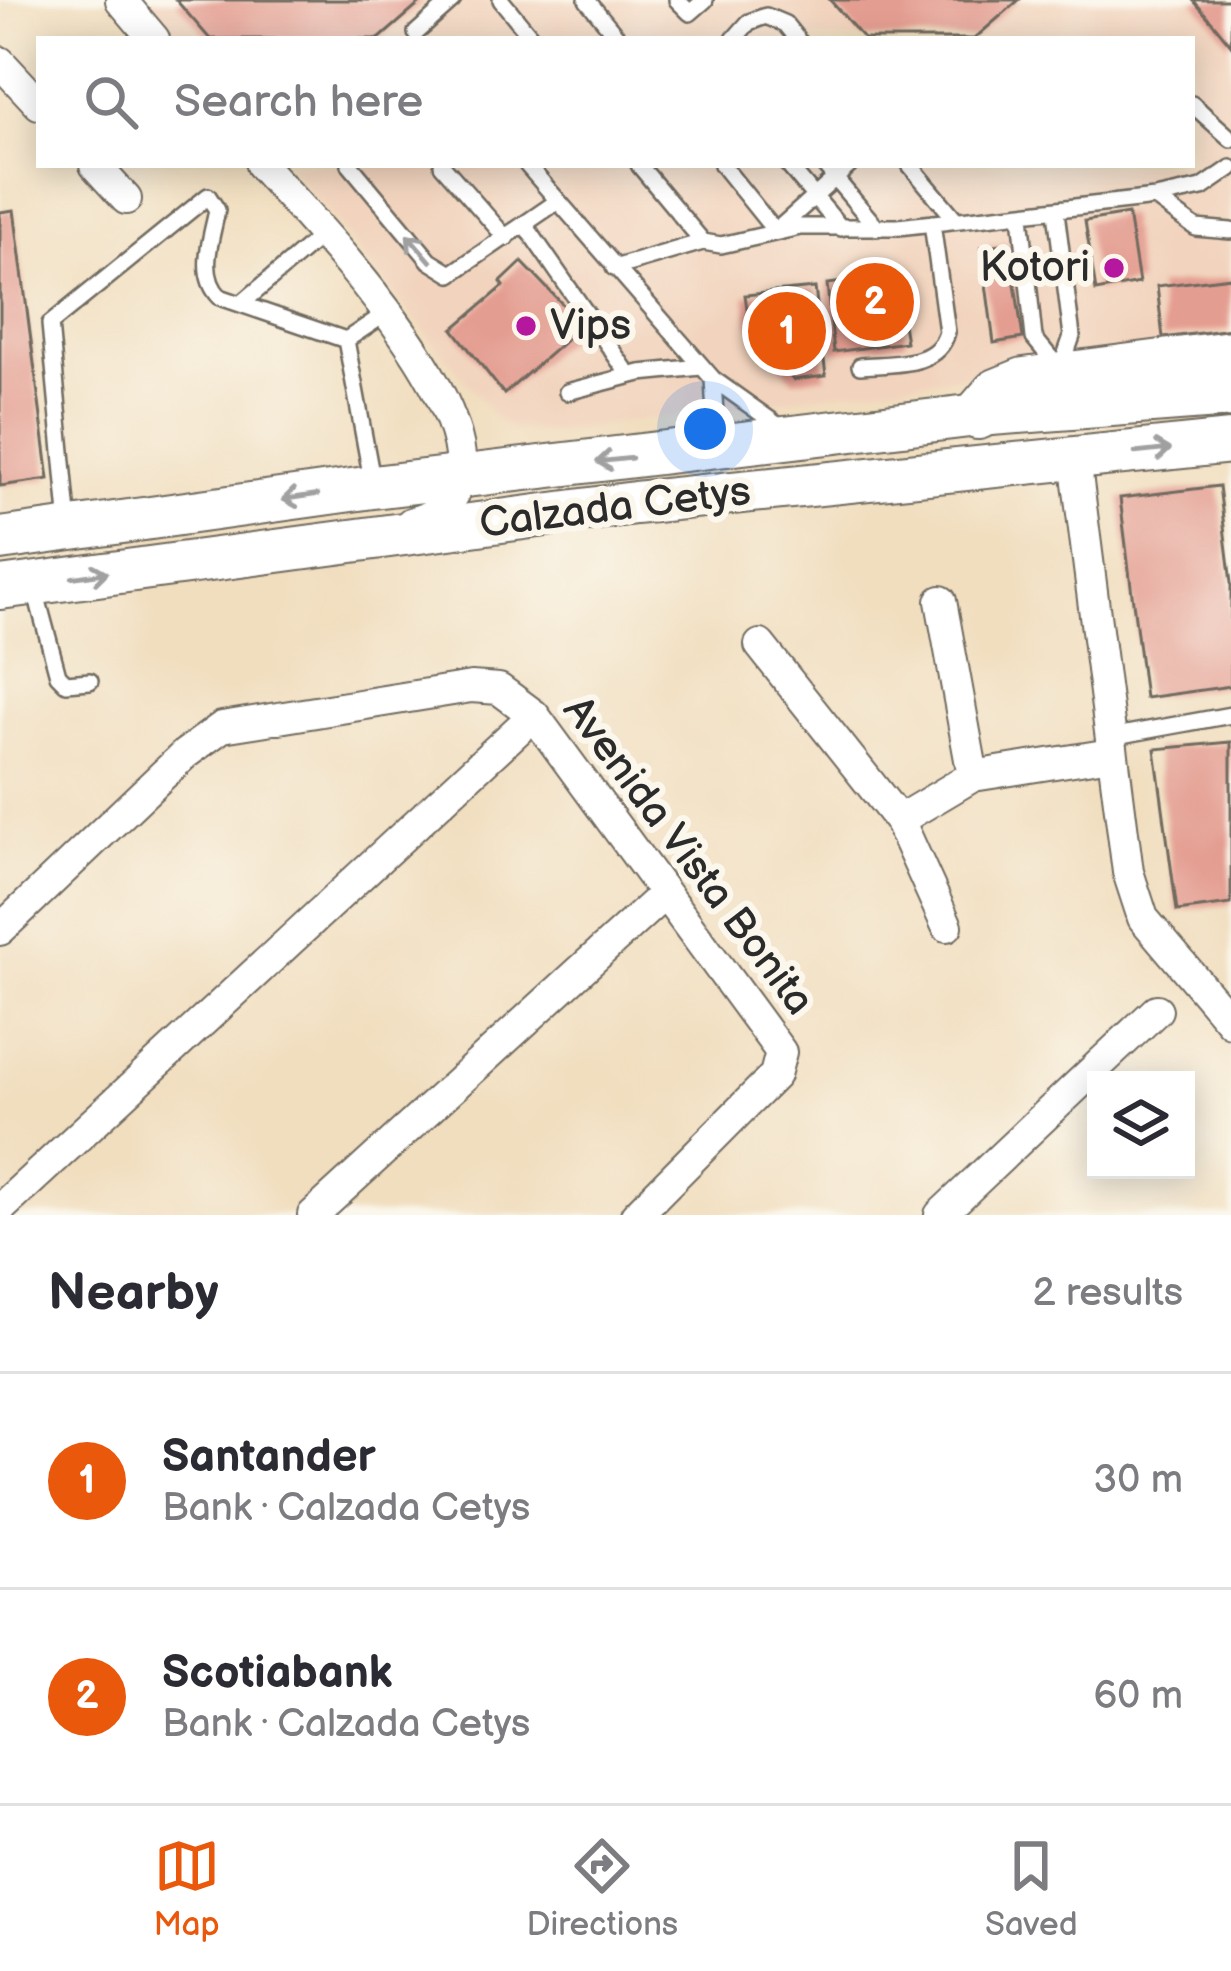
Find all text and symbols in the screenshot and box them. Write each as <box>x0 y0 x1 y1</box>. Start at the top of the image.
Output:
search box <box>36 36 1195 168</box>
icon: search <box>78 69 144 135</box>
text: Search here <box>174 75 423 130</box>
one-way arrow <box>406 233 434 263</box>
place label: Kotori <box>980 243 1090 294</box>
marker: Kotori <box>1101 255 1127 281</box>
pin: 2 <box>836 257 914 347</box>
pin: 1 <box>748 286 826 376</box>
place label: Vips <box>550 301 631 352</box>
marker: Vips <box>513 313 539 339</box>
your location <box>675 399 735 459</box>
one-way arrow <box>1133 439 1172 461</box>
one-way arrow <box>595 449 634 471</box>
street label: Calzada Cetys <box>477 466 753 550</box>
one-way arrow <box>281 486 320 509</box>
one-way arrow <box>69 563 108 586</box>
street label: Avenida Vista Bonita <box>552 687 824 1025</box>
map controls <box>1087 1071 1195 1179</box>
button: layers <box>1087 1071 1195 1179</box>
text: Nearby <box>48 1263 219 1324</box>
text: 2 results <box>1032 1270 1183 1317</box>
text: Santander <box>162 1430 376 1485</box>
text: 1 <box>79 1457 95 1504</box>
text: 30 m <box>1093 1457 1183 1504</box>
text: Bank · Calzada Cetys <box>162 1485 530 1532</box>
text: Scotiabank <box>162 1646 392 1701</box>
text: 2 <box>75 1673 99 1720</box>
text: 60 m <box>1093 1673 1183 1720</box>
text: Bank · Calzada Cetys <box>162 1701 530 1748</box>
tab: Map <box>153 1833 220 1945</box>
tab: Directions <box>526 1833 678 1945</box>
tab: Saved <box>985 1833 1078 1945</box>

